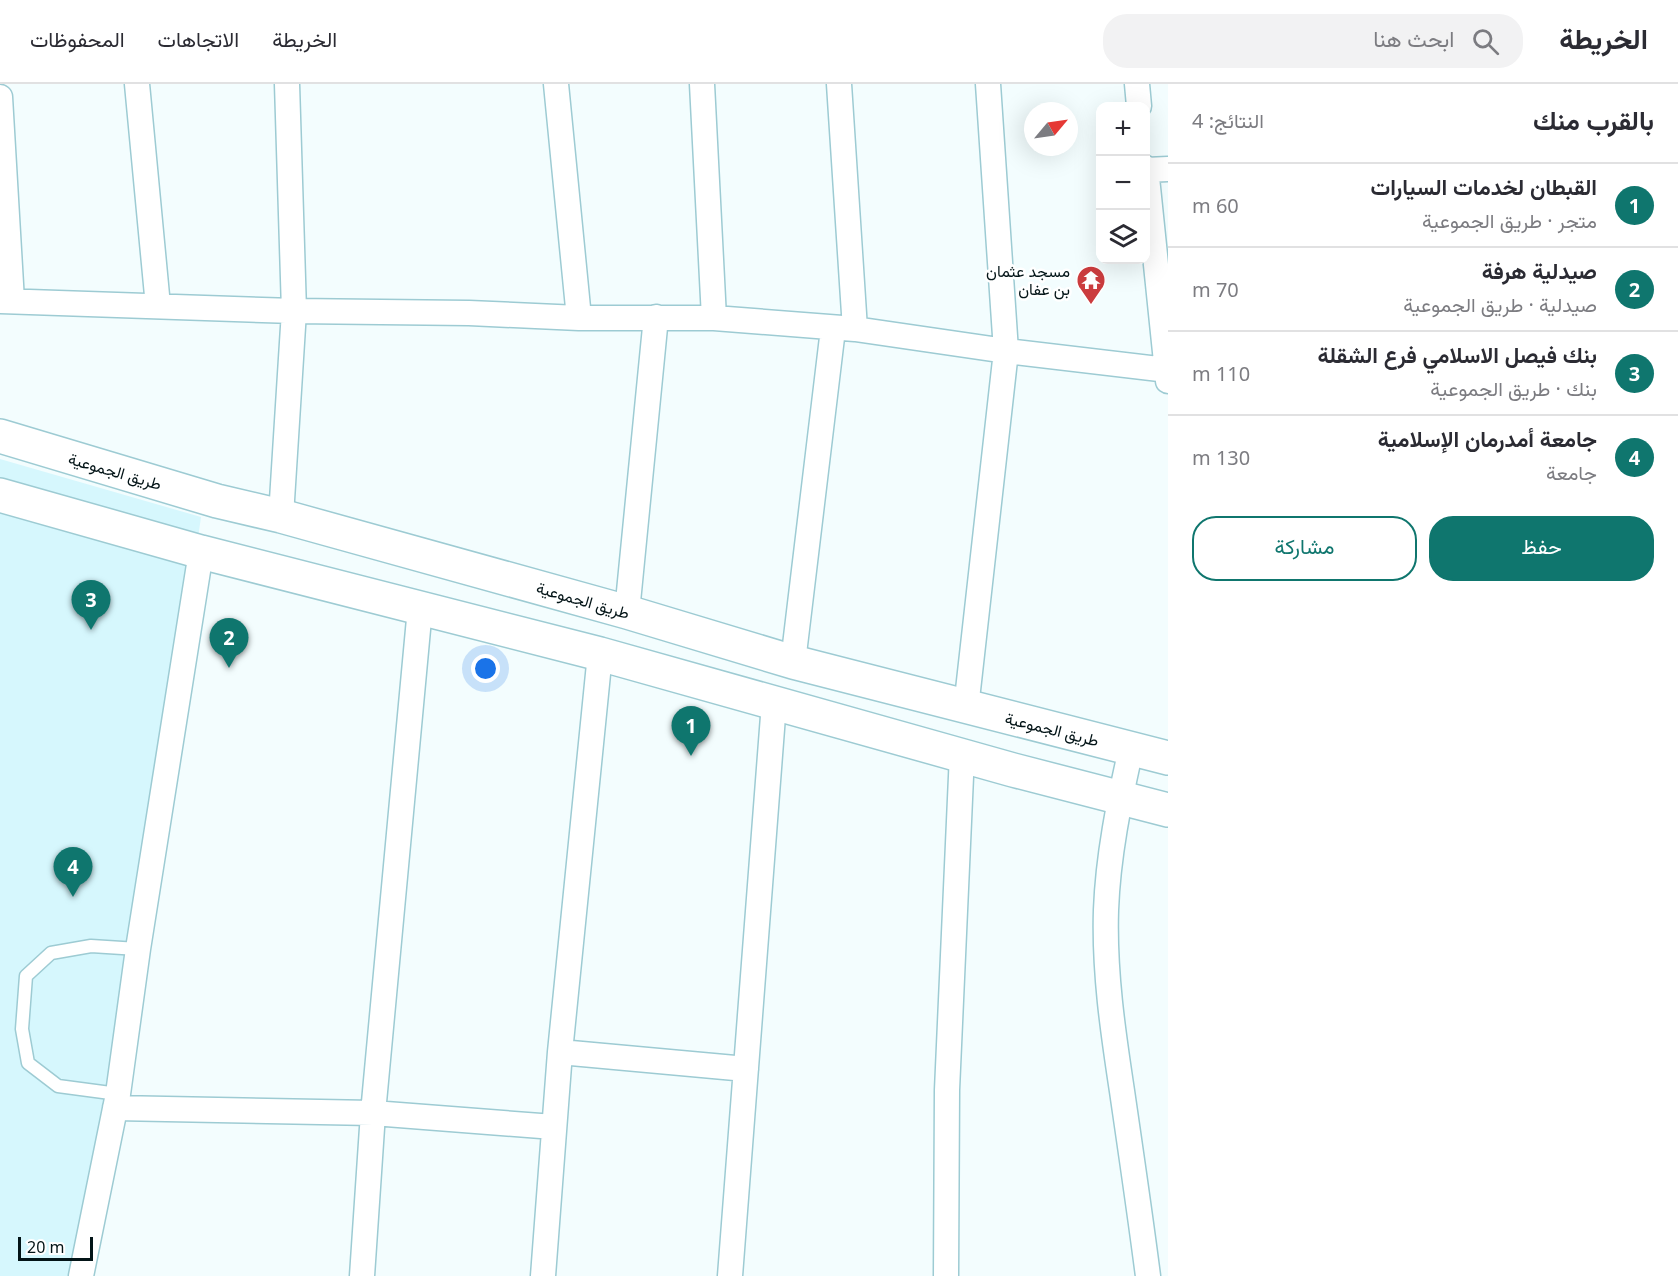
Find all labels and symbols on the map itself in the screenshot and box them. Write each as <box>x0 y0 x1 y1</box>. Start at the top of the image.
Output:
north arrow <box>1024 102 1078 156</box>
place label: مسجد عثمان بن عفان <box>986 260 1070 300</box>
temple icon: مسجد عثمان بن عفان <box>1075 264 1107 306</box>
street label: طريق الجموعية <box>66 447 164 495</box>
street label: طريق الجموعية <box>534 576 632 624</box>
pin: 3 <box>72 580 110 630</box>
pin: 2 <box>210 618 248 668</box>
your location <box>471 654 500 683</box>
pin: 1 <box>672 706 710 756</box>
street label: طريق الجموعية <box>1003 707 1101 751</box>
pin: 4 <box>54 848 92 897</box>
scale bar <box>18 1234 93 1262</box>

